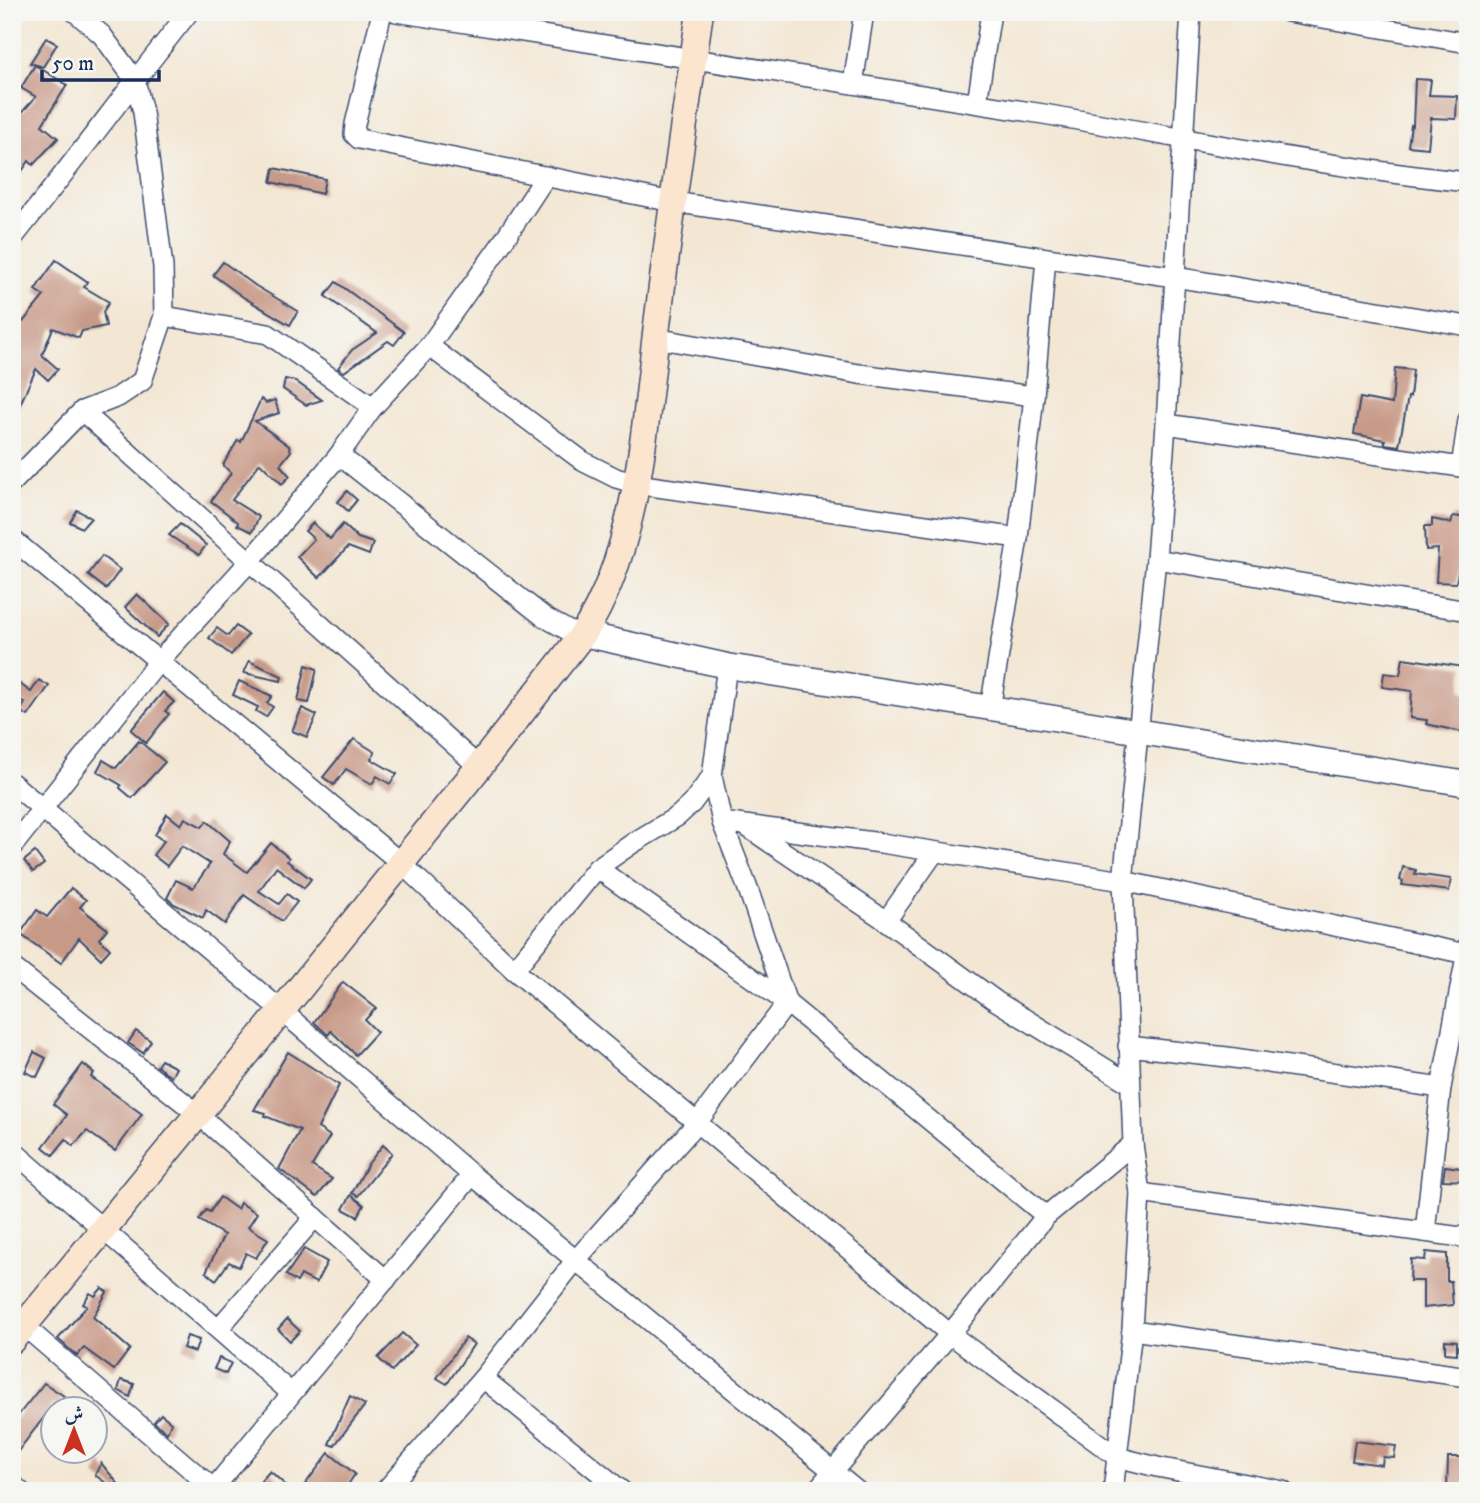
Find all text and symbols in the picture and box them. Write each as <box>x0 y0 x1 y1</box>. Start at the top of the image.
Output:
scale bar <box>42 38 159 82</box>
text: 50 m <box>52 51 94 77</box>
north arrow <box>38 1394 108 1464</box>
text: ش <box>65 1403 83 1426</box>

